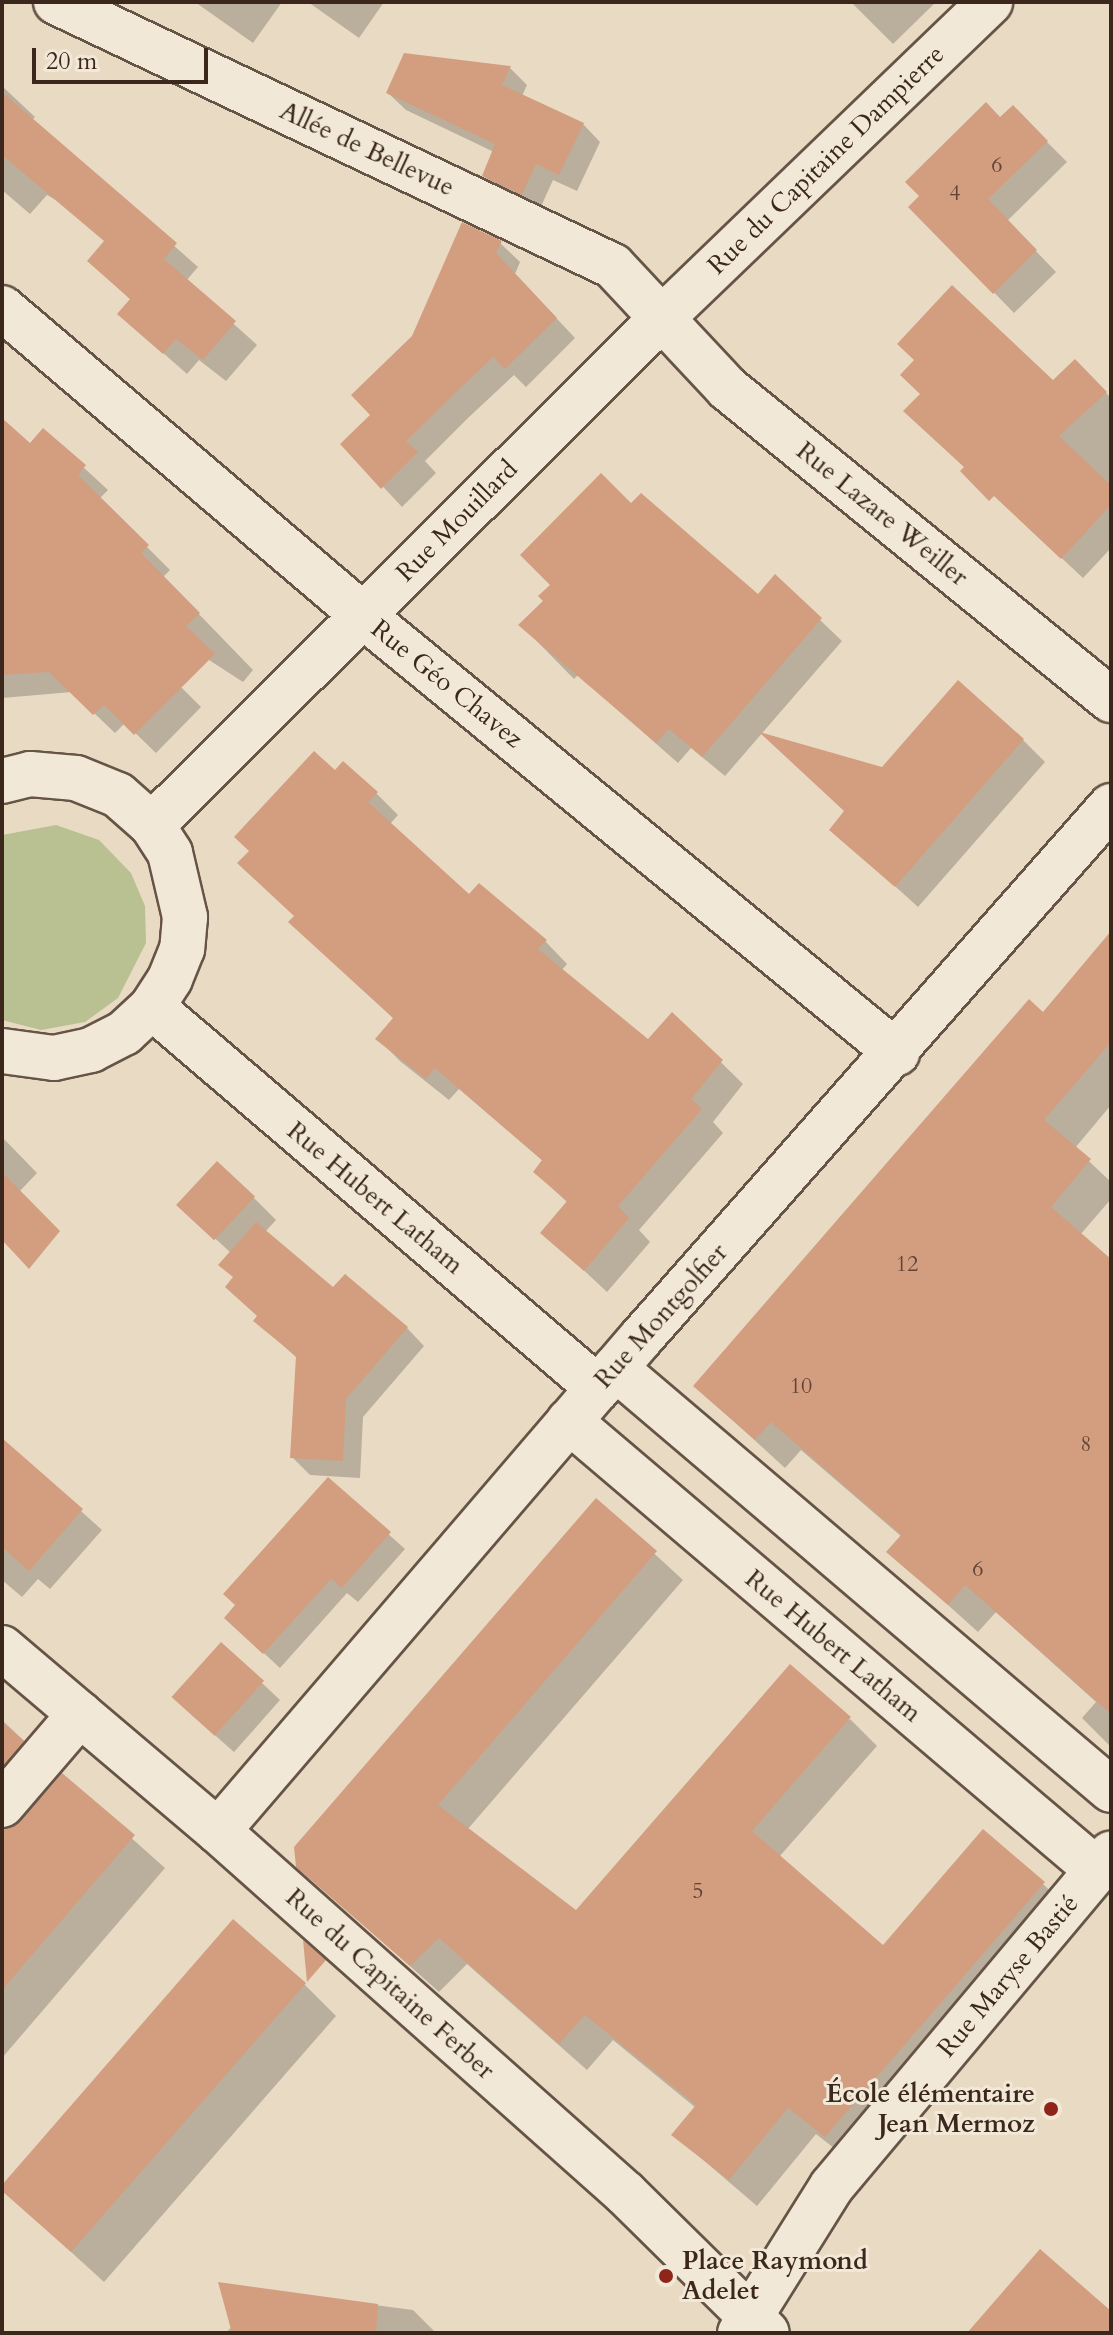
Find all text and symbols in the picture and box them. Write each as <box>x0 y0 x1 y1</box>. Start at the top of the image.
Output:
scale bar <box>36 32 212 82</box>
street label: Rue du Capitaine Dampierre <box>701 39 951 281</box>
text: 20 m <box>46 45 97 78</box>
street label: Allée de Bellevue <box>275 95 459 203</box>
house number: 6 <box>991 153 1003 179</box>
house number: 4 <box>949 181 961 207</box>
street label: Rue Lazare Weiller <box>790 435 974 593</box>
street label: Rue Mouillard <box>390 454 524 588</box>
street label: Rue Géo Chavez <box>365 613 529 755</box>
street label: Rue Hubert Latham <box>281 1115 469 1281</box>
street label: Rue Montgolfier <box>588 1237 734 1395</box>
house number: 12 <box>896 1252 918 1278</box>
house number: 10 <box>790 1374 812 1400</box>
house number: 8 <box>1080 1432 1092 1458</box>
house number: 6 <box>972 1557 984 1583</box>
street label: Rue Hubert Latham <box>739 1563 927 1729</box>
house number: 5 <box>692 1879 704 1905</box>
street label: Rue du Capitaine Ferber <box>279 1882 501 2086</box>
street label: Rue Maryse Bastié <box>931 1888 1085 2064</box>
place label: École élémentaire Jean Mermoz <box>826 2078 1035 2140</box>
marker: École élémentaire Jean Mermoz <box>1042 2100 1060 2118</box>
place label: Place Raymond Adelet <box>682 2245 868 2306</box>
marker: Place Raymond Adelet <box>657 2267 675 2285</box>

